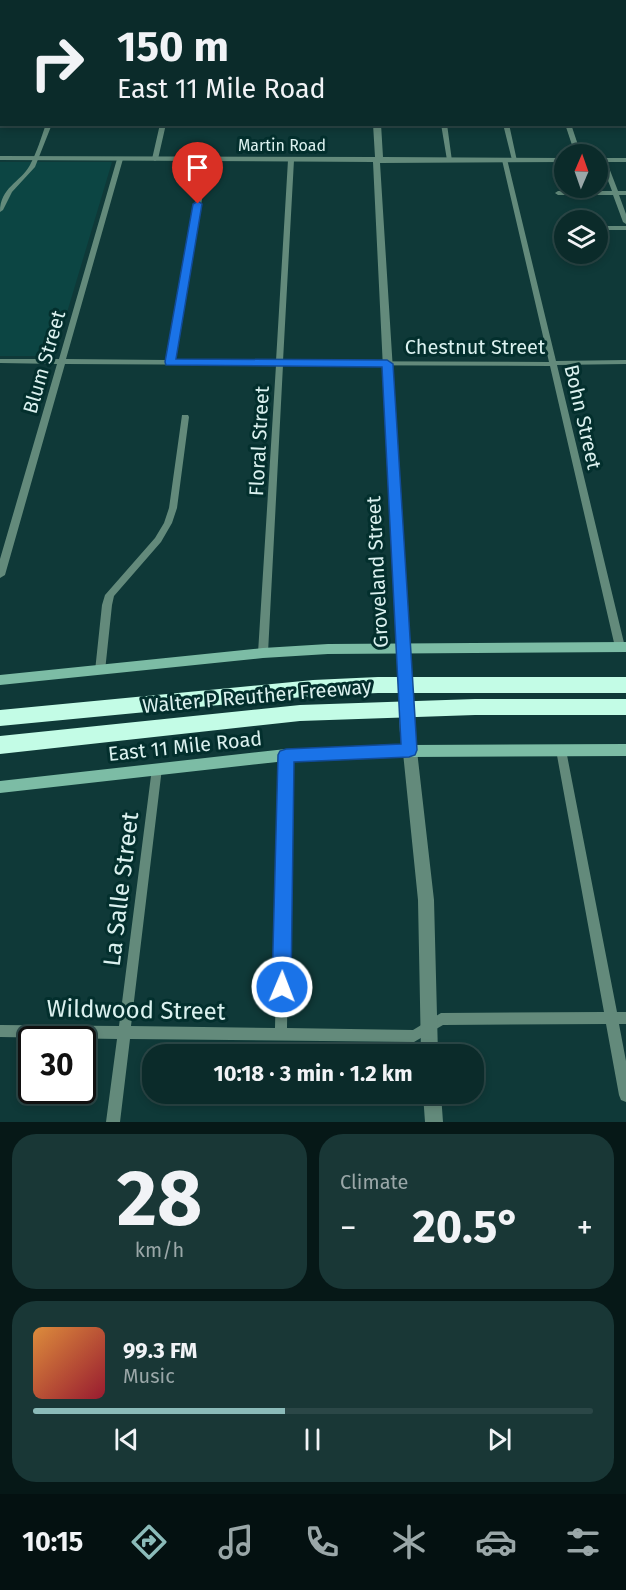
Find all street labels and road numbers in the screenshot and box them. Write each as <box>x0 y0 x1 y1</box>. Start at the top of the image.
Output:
street label: Martin Road <box>238 136 326 155</box>
street label: Blum Street <box>18 307 70 416</box>
street label: Chestnut Street <box>405 335 546 359</box>
street label: Bohn Street <box>559 362 607 473</box>
street label: Floral Street <box>244 385 274 497</box>
street label: Groveland Street <box>361 495 393 648</box>
street label: Walter P Reuther Freeway <box>141 674 373 718</box>
street label: East 11 Mile Road <box>107 726 263 766</box>
street label: La Salle Street <box>98 810 144 968</box>
street label: Wildwood Street <box>46 994 226 1026</box>

